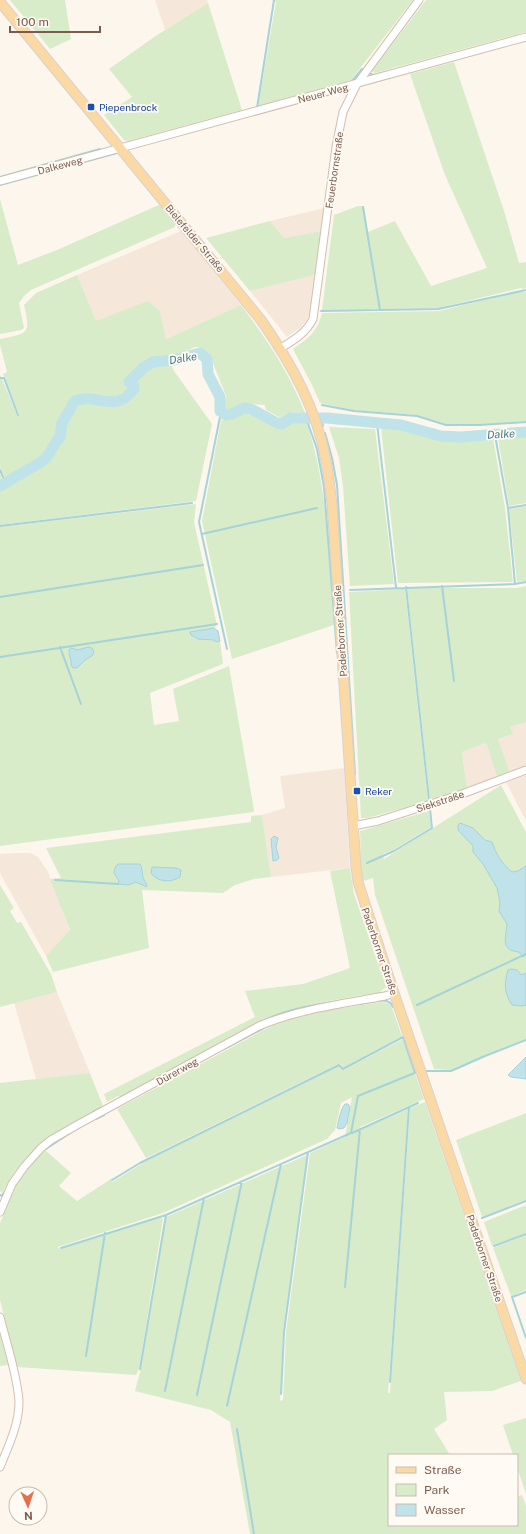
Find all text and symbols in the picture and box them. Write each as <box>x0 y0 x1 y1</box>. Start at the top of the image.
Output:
scale bar <box>10 8 100 34</box>
text: 100 m <box>16 15 49 29</box>
street label: Neuer Weg <box>297 81 349 105</box>
place label: Piepenbrock <box>99 101 158 113</box>
marker: Piepenbrock <box>86 102 96 112</box>
street label: Feuerbornstraße <box>323 130 345 209</box>
street label: Dalkeweg <box>36 153 84 177</box>
street label: Bielefelder Straße <box>163 202 227 275</box>
water label: Dalke <box>168 350 198 366</box>
water label: Dalke <box>487 427 515 441</box>
street label: Paderborner Straße <box>331 584 349 677</box>
place label: Reker <box>365 785 392 797</box>
marker: Reker <box>352 786 362 796</box>
street label: Siekstraße <box>414 787 466 814</box>
street label: Paderborner Straße <box>359 906 401 997</box>
street label: Dürerweg <box>154 1055 200 1087</box>
street label: Paderborner Straße <box>464 1213 506 1304</box>
legend <box>388 1454 518 1526</box>
text: Straße <box>424 1463 462 1477</box>
text: Park <box>424 1483 450 1497</box>
north arrow <box>8 1486 48 1526</box>
text: Wasser <box>424 1503 465 1517</box>
text: N <box>24 1510 33 1522</box>

